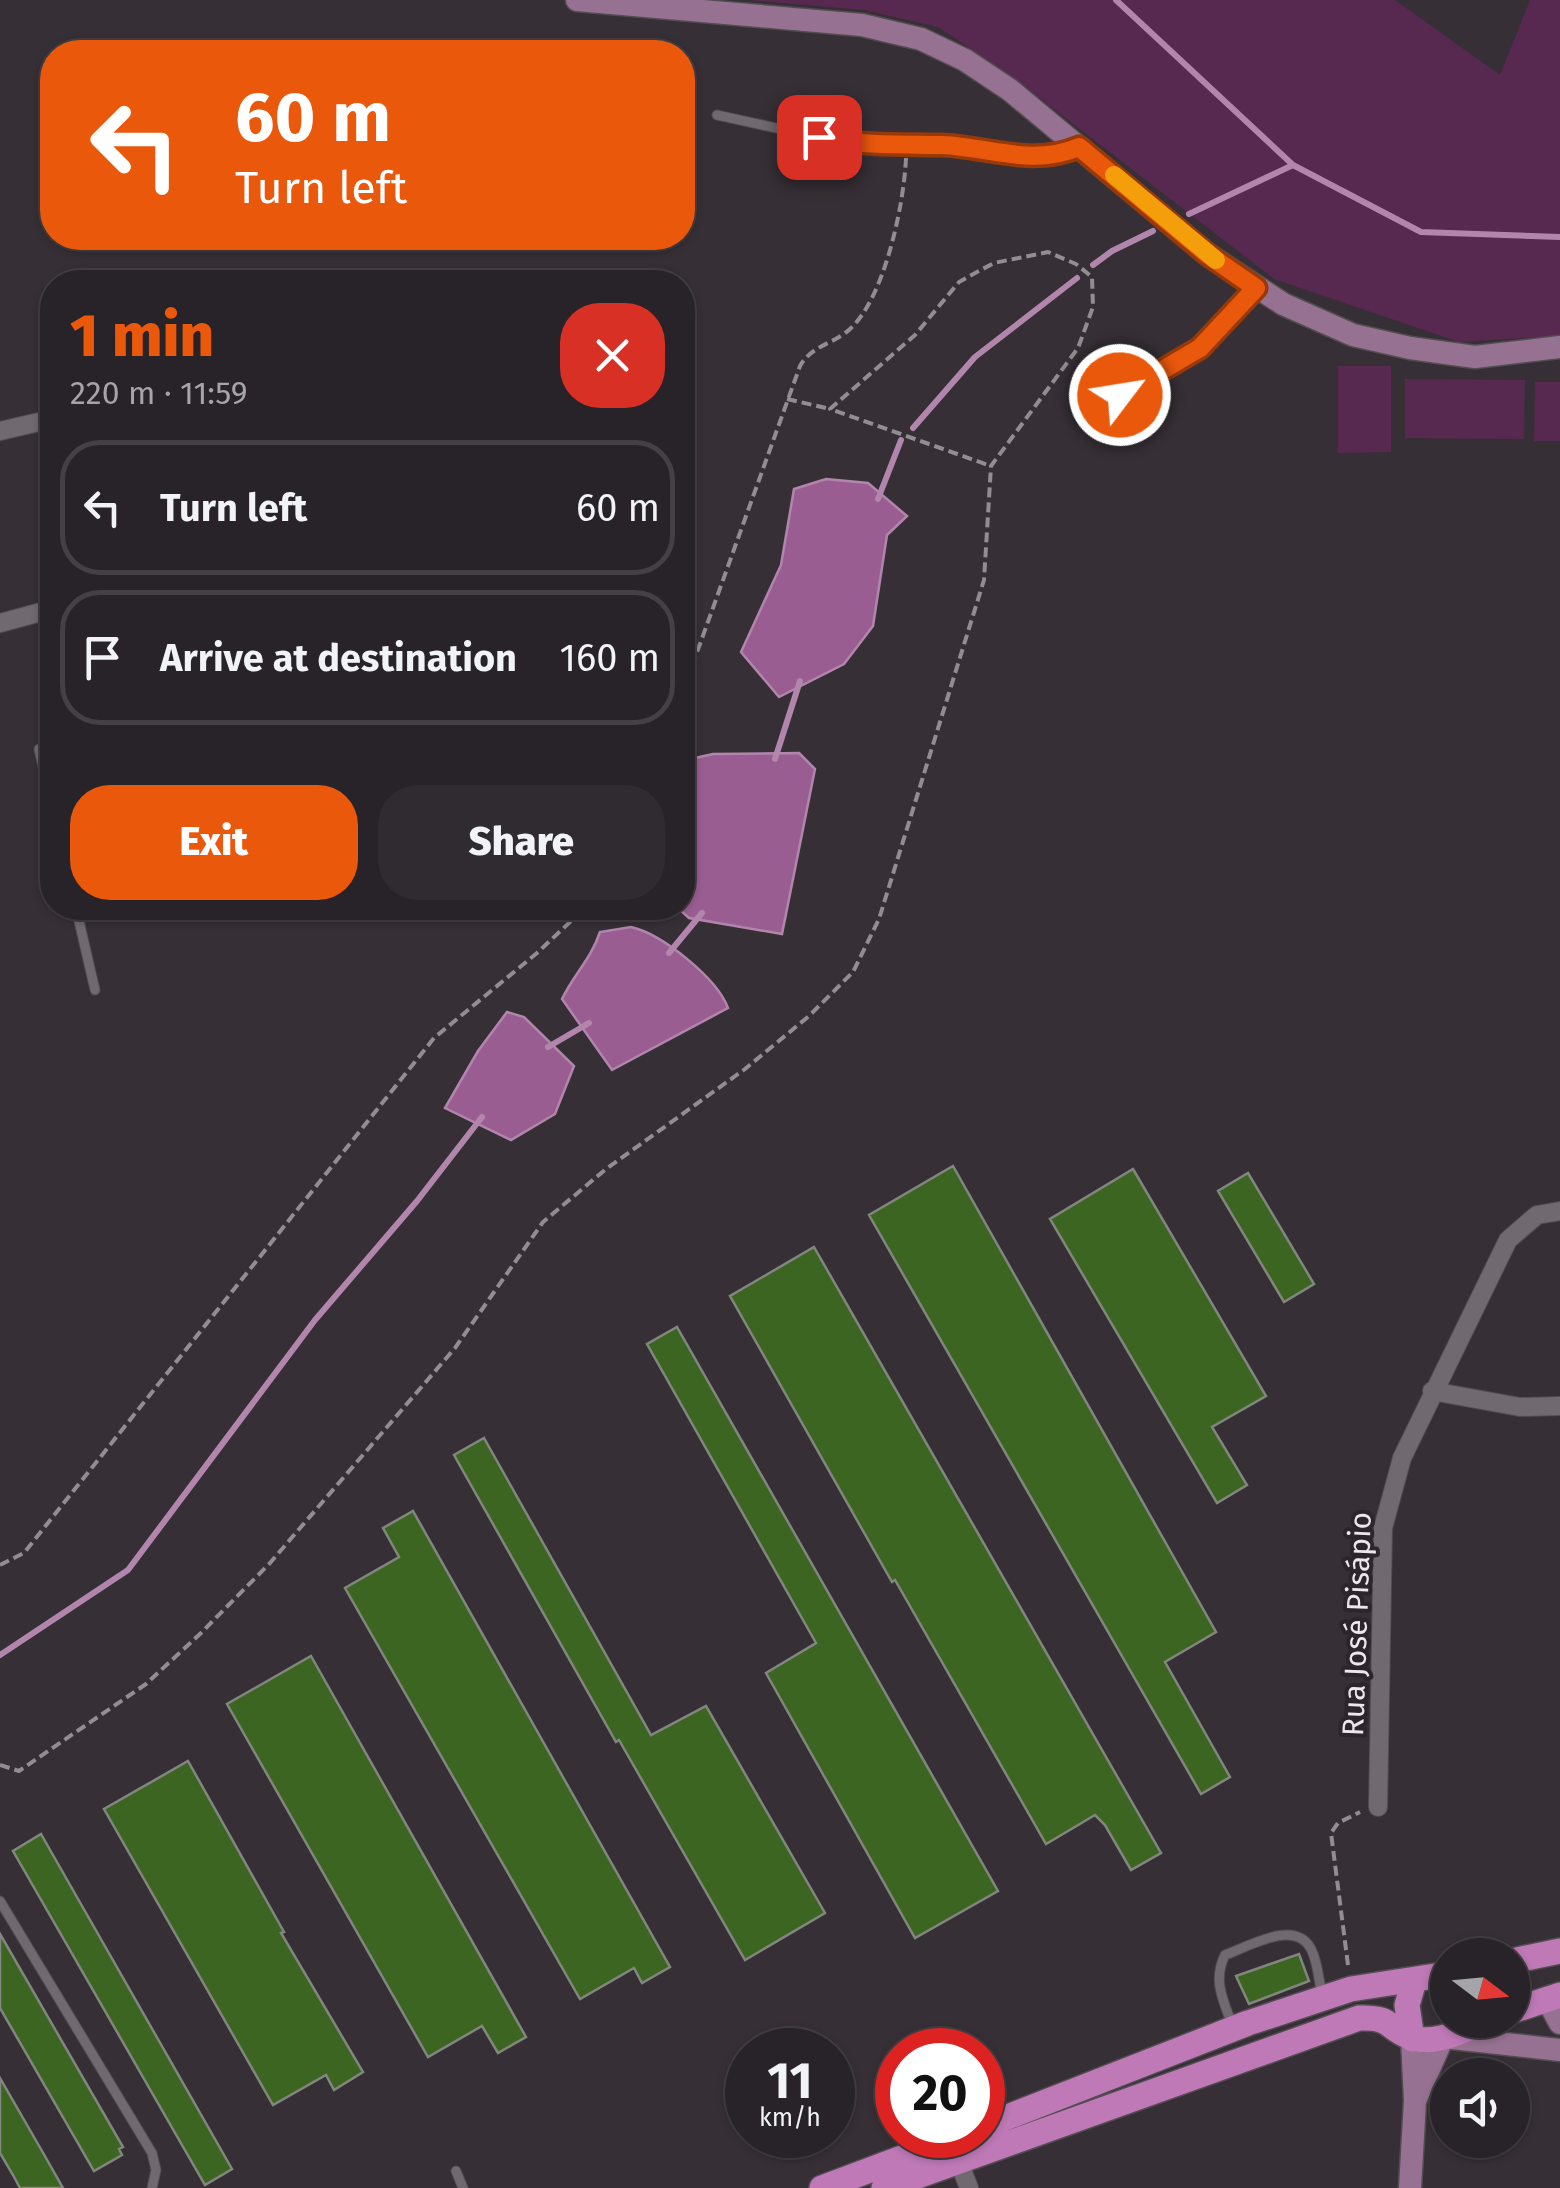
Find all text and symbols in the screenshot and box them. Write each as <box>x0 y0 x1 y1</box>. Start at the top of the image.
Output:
text: 60 m <box>235 76 391 160</box>
icon: left <box>70 80 200 210</box>
pin <box>777 95 862 180</box>
icon: arrive <box>792 110 847 165</box>
text: Turn left <box>235 161 407 215</box>
text: 1 min <box>70 300 214 372</box>
button: close <box>560 303 665 408</box>
position arrow <box>1068 343 1172 447</box>
text: 220 m · 11:59 <box>70 374 248 412</box>
icon: left <box>75 480 130 535</box>
text: Turn left <box>160 485 307 531</box>
text: 60 m <box>576 485 660 531</box>
icon: arrive <box>75 630 130 685</box>
text: Arrive at destination <box>160 635 517 681</box>
text: 160 m <box>559 635 660 681</box>
button: Exit <box>70 785 358 900</box>
button: Share <box>378 785 665 900</box>
street label: Rua José Pisápio <box>1335 1511 1379 1737</box>
north arrow <box>1430 1938 1530 2038</box>
map controls <box>1430 1938 1530 2158</box>
speed limit sign: 20 <box>875 2028 1005 2158</box>
text: 11 <box>767 2051 813 2111</box>
button: sound <box>1430 2058 1530 2158</box>
text: km/h <box>759 2103 821 2133</box>

